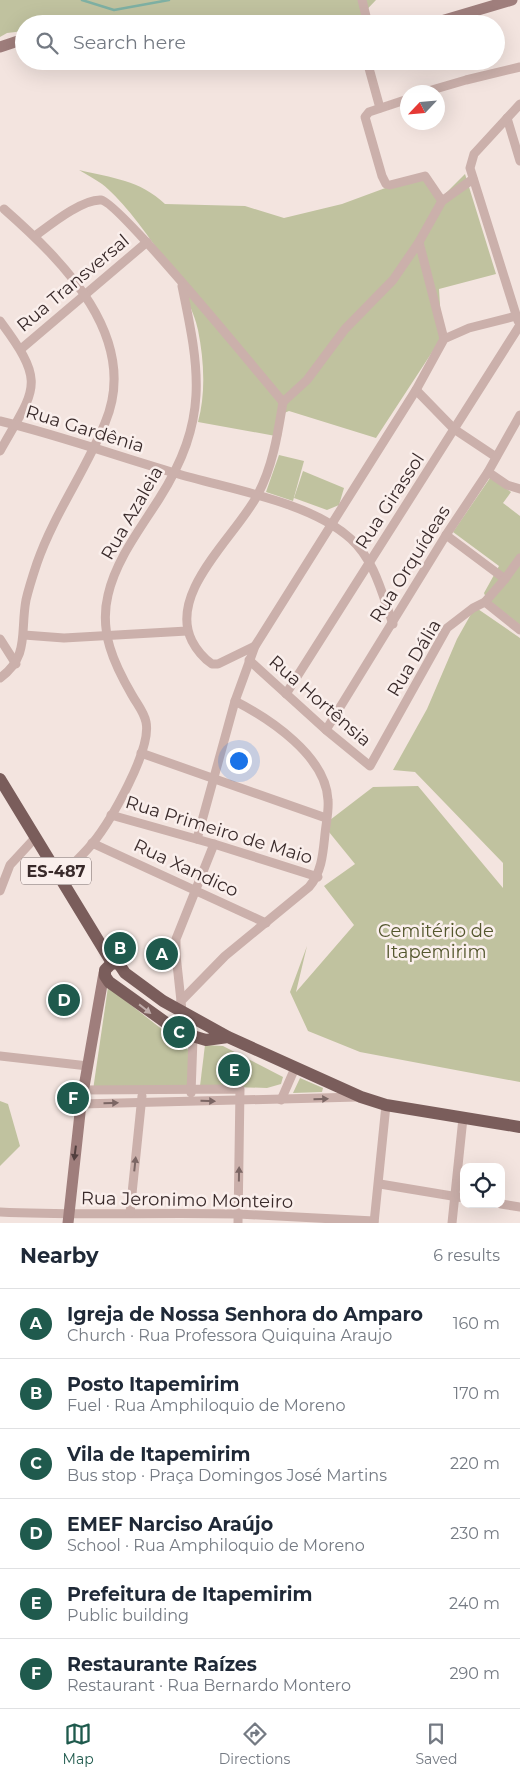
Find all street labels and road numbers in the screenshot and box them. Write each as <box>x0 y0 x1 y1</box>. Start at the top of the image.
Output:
street label: Rua Transversal <box>12 230 134 336</box>
street label: Rua Gardênia <box>23 401 147 457</box>
street label: Rua Girassol <box>351 449 429 553</box>
street label: Rua Azaleia <box>96 462 168 564</box>
street label: Rua Orquídeas <box>365 501 455 627</box>
street label: Rua Dália <box>382 615 446 701</box>
street label: Rua Hortênsia <box>264 651 376 751</box>
street label: Rua Primeiro de Maio <box>123 791 315 869</box>
street label: Rua Xandico <box>130 834 242 902</box>
road number: ES-487 <box>21 858 91 884</box>
street label: Rua Jeronimo Monteiro <box>81 1187 293 1213</box>

